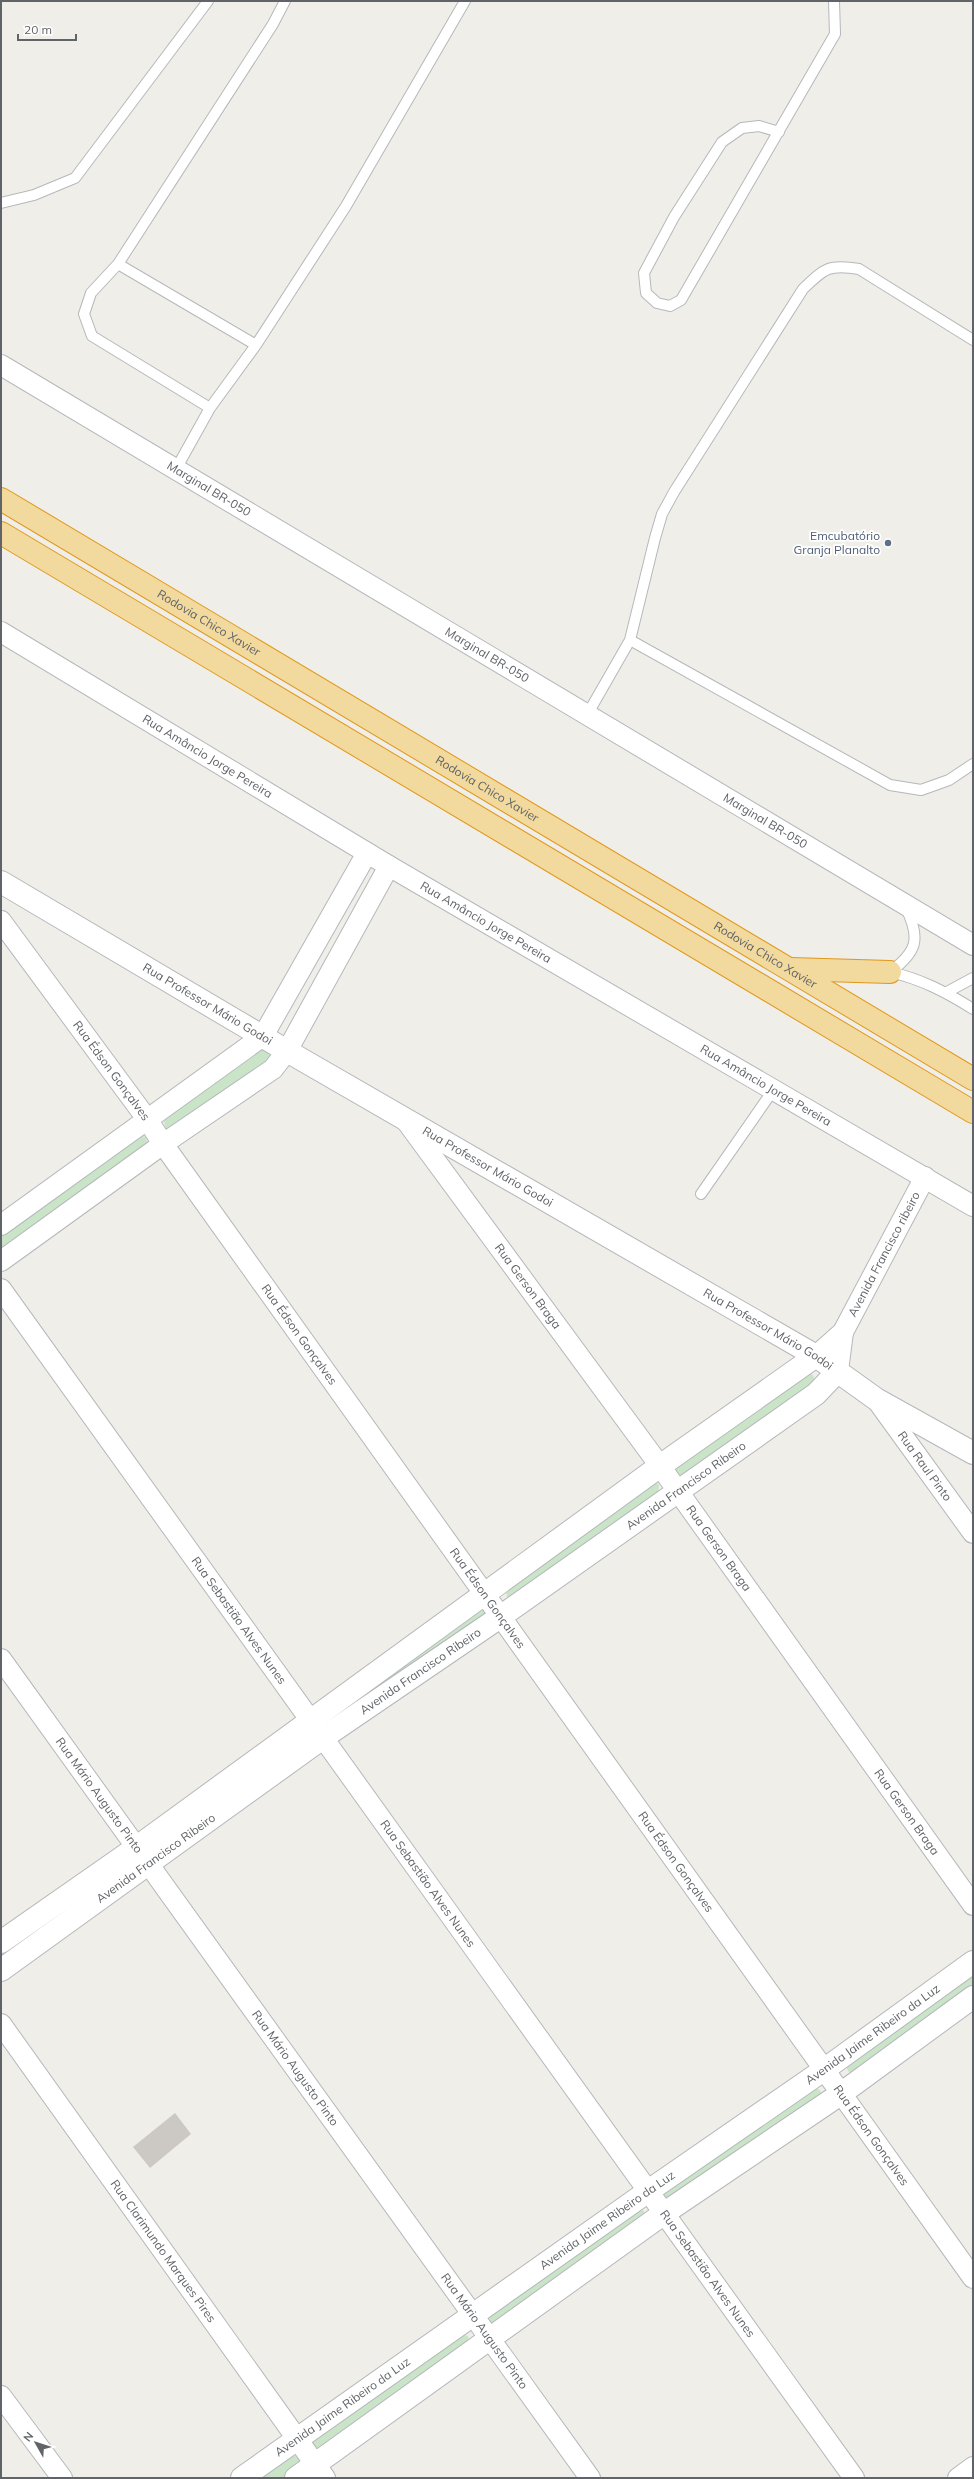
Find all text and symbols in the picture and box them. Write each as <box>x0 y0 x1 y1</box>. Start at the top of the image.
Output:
scale bar <box>18 16 76 42</box>
text: 20 m <box>24 22 52 37</box>
street label: Marginal BR-050 <box>164 458 254 519</box>
place label: Emcubatório Granja Planalto <box>794 528 880 557</box>
marker: Emcubatório Granja Planalto <box>883 538 893 548</box>
street label: Rodovia Chico Xavier <box>155 586 264 659</box>
street label: Marginal BR-050 <box>443 624 532 685</box>
street label: Rua Amâncio Jorge Pereira <box>140 711 275 801</box>
street label: Rodovia Chico Xavier <box>433 752 542 826</box>
street label: Marginal BR-050 <box>721 790 810 851</box>
street label: Rua Amâncio Jorge Pereira <box>418 878 554 966</box>
street label: Rodovia Chico Xavier <box>711 918 820 992</box>
street label: Rua Professor Mário Godoi <box>140 959 276 1048</box>
street label: Rua Édson Gonçalves <box>70 1018 154 1123</box>
street label: Rua Amâncio Jorge Pereira <box>698 1041 834 1129</box>
street label: Rua Professor Mário Godoi <box>420 1123 556 1210</box>
street label: Avenida Francisco ribeiro <box>844 1189 923 1319</box>
street label: Rua Gerson Braga <box>492 1240 565 1332</box>
street label: Rua Édson Gonçalves <box>259 1281 341 1388</box>
street label: Rua Professor Mário Godoi <box>701 1285 836 1373</box>
street label: Rua Raul Pinto <box>895 1428 955 1504</box>
street label: Avenida Francisco Ribeiro <box>623 1438 749 1533</box>
street label: Rua Gerson Braga <box>683 1502 755 1594</box>
street label: Rua Édson Gonçalves <box>447 1545 529 1651</box>
street label: Rua Sebastião Alves Nunes <box>188 1554 290 1687</box>
street label: Avenida Francisco Ribeiro <box>357 1624 484 1717</box>
street label: Rua Mário Augusto Pinto <box>53 1734 146 1856</box>
street label: Rua Gerson Braga <box>871 1766 943 1858</box>
street label: Rua Édson Gonçalves <box>635 1808 717 1915</box>
street label: Avenida Francisco Ribeiro <box>93 1810 218 1906</box>
street label: Rua Sebastião Alves Nunes <box>377 1817 479 1950</box>
street label: Avenida Jaime Ribeiro da Luz <box>802 1981 943 2087</box>
street label: Rua Mário Augusto Pinto <box>249 2007 342 2129</box>
street label: Rua Édson Gonçalves <box>830 2082 913 2188</box>
street label: Avenida Jaime Ribeiro da Luz <box>536 2167 678 2273</box>
street label: Rua Clarimundo Marques Pires <box>107 2177 220 2325</box>
street label: Rua Sebastião Alves Nunes <box>657 2207 759 2340</box>
street label: Rua Mário Augusto Pinto <box>438 2270 532 2392</box>
street label: Avenida Jaime Ribeiro da Luz <box>272 2354 413 2460</box>
north arrow <box>16 2423 56 2463</box>
text: N <box>20 2429 36 2444</box>

